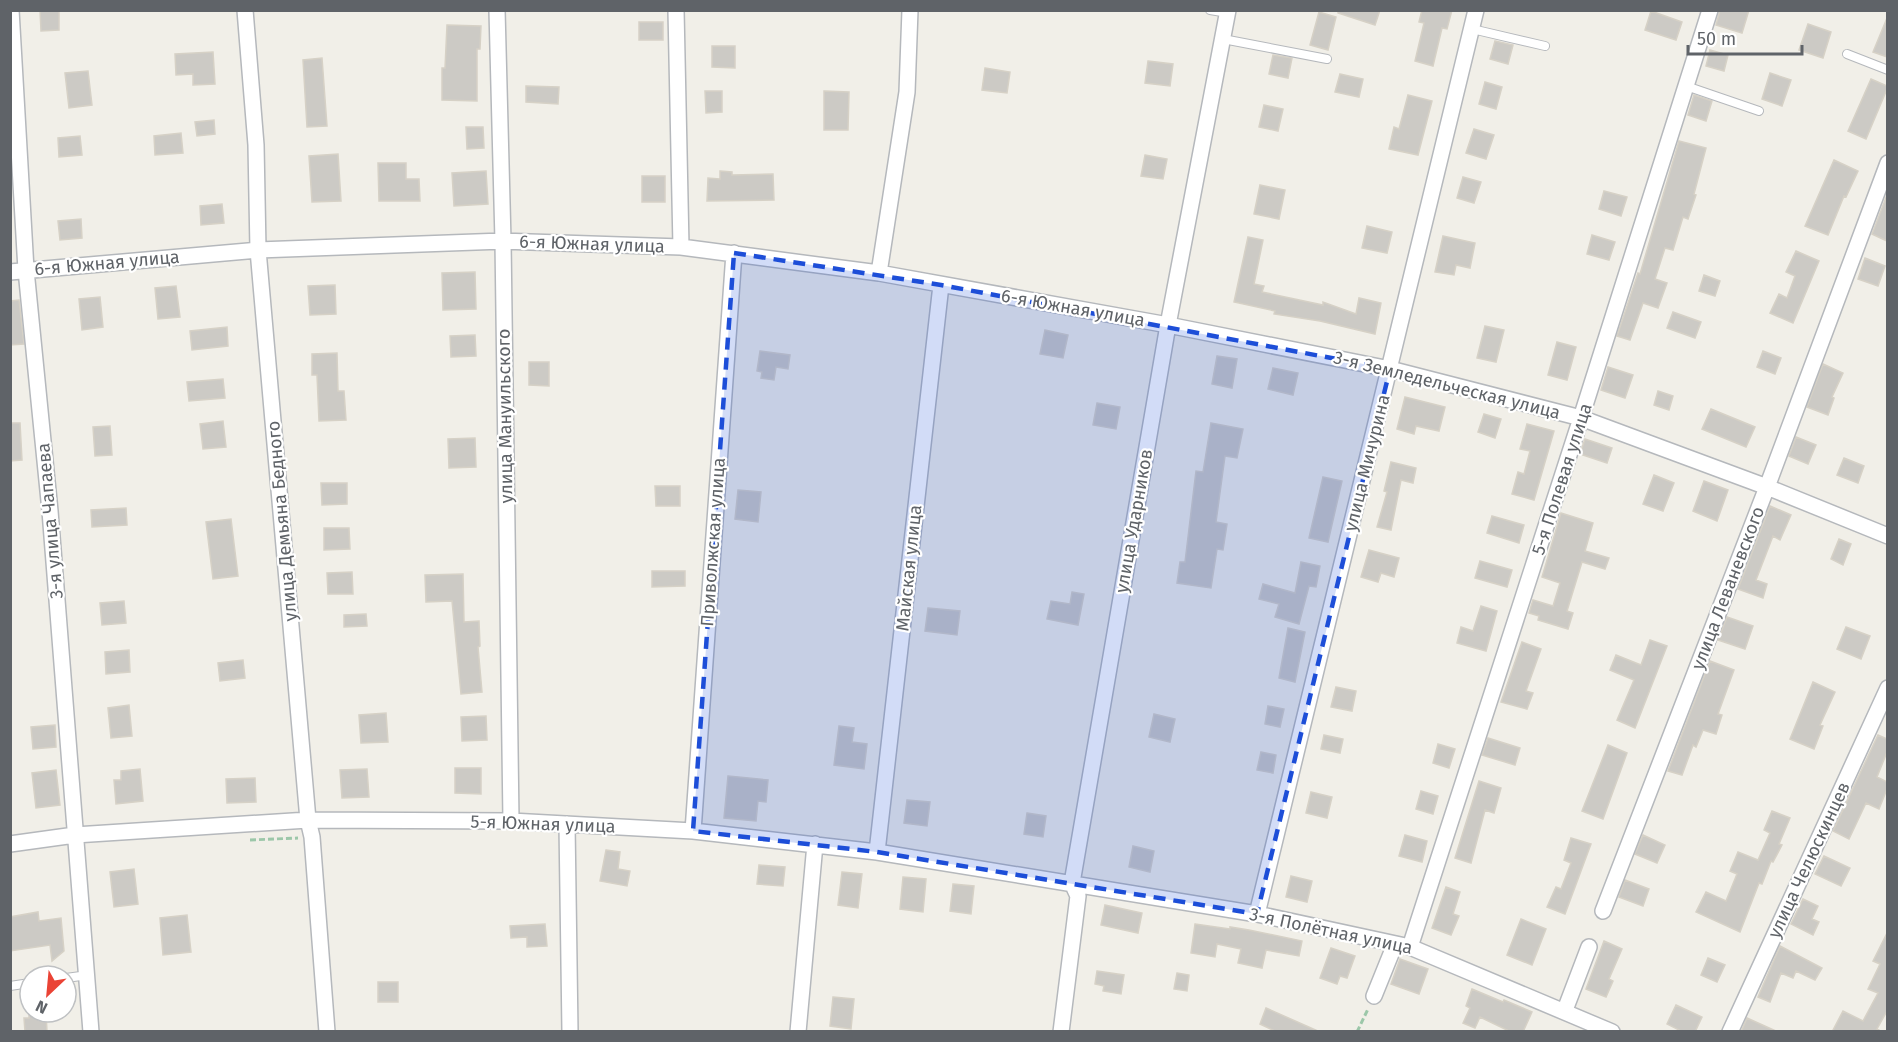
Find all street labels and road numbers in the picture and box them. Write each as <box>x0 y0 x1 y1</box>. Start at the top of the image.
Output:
street label: 6-я Южная улица <box>519 230 665 258</box>
street label: 6-я Южная улица <box>34 246 180 280</box>
street label: 6-я Южная улица <box>999 285 1147 331</box>
street label: улица Мануильского <box>492 328 518 504</box>
street label: 3-я Земледельческая улица <box>1331 346 1563 424</box>
street label: улица Мичурина <box>1339 392 1395 534</box>
street label: 5-я Полевая улица <box>1527 400 1597 558</box>
street label: улица Демьяна Бедного <box>262 420 302 622</box>
street label: 3-я улица Чапаева <box>32 442 68 600</box>
street label: улица Ударников <box>1111 447 1157 595</box>
street label: Приволжская улица <box>696 457 730 627</box>
street label: улица Леваневского <box>1687 503 1769 673</box>
street label: Майская улица <box>891 504 927 632</box>
street label: улица Челюскинцев <box>1763 778 1855 942</box>
street label: 5-я Южная улица <box>470 810 616 838</box>
street label: 3-я Полётная улица <box>1247 903 1415 959</box>

